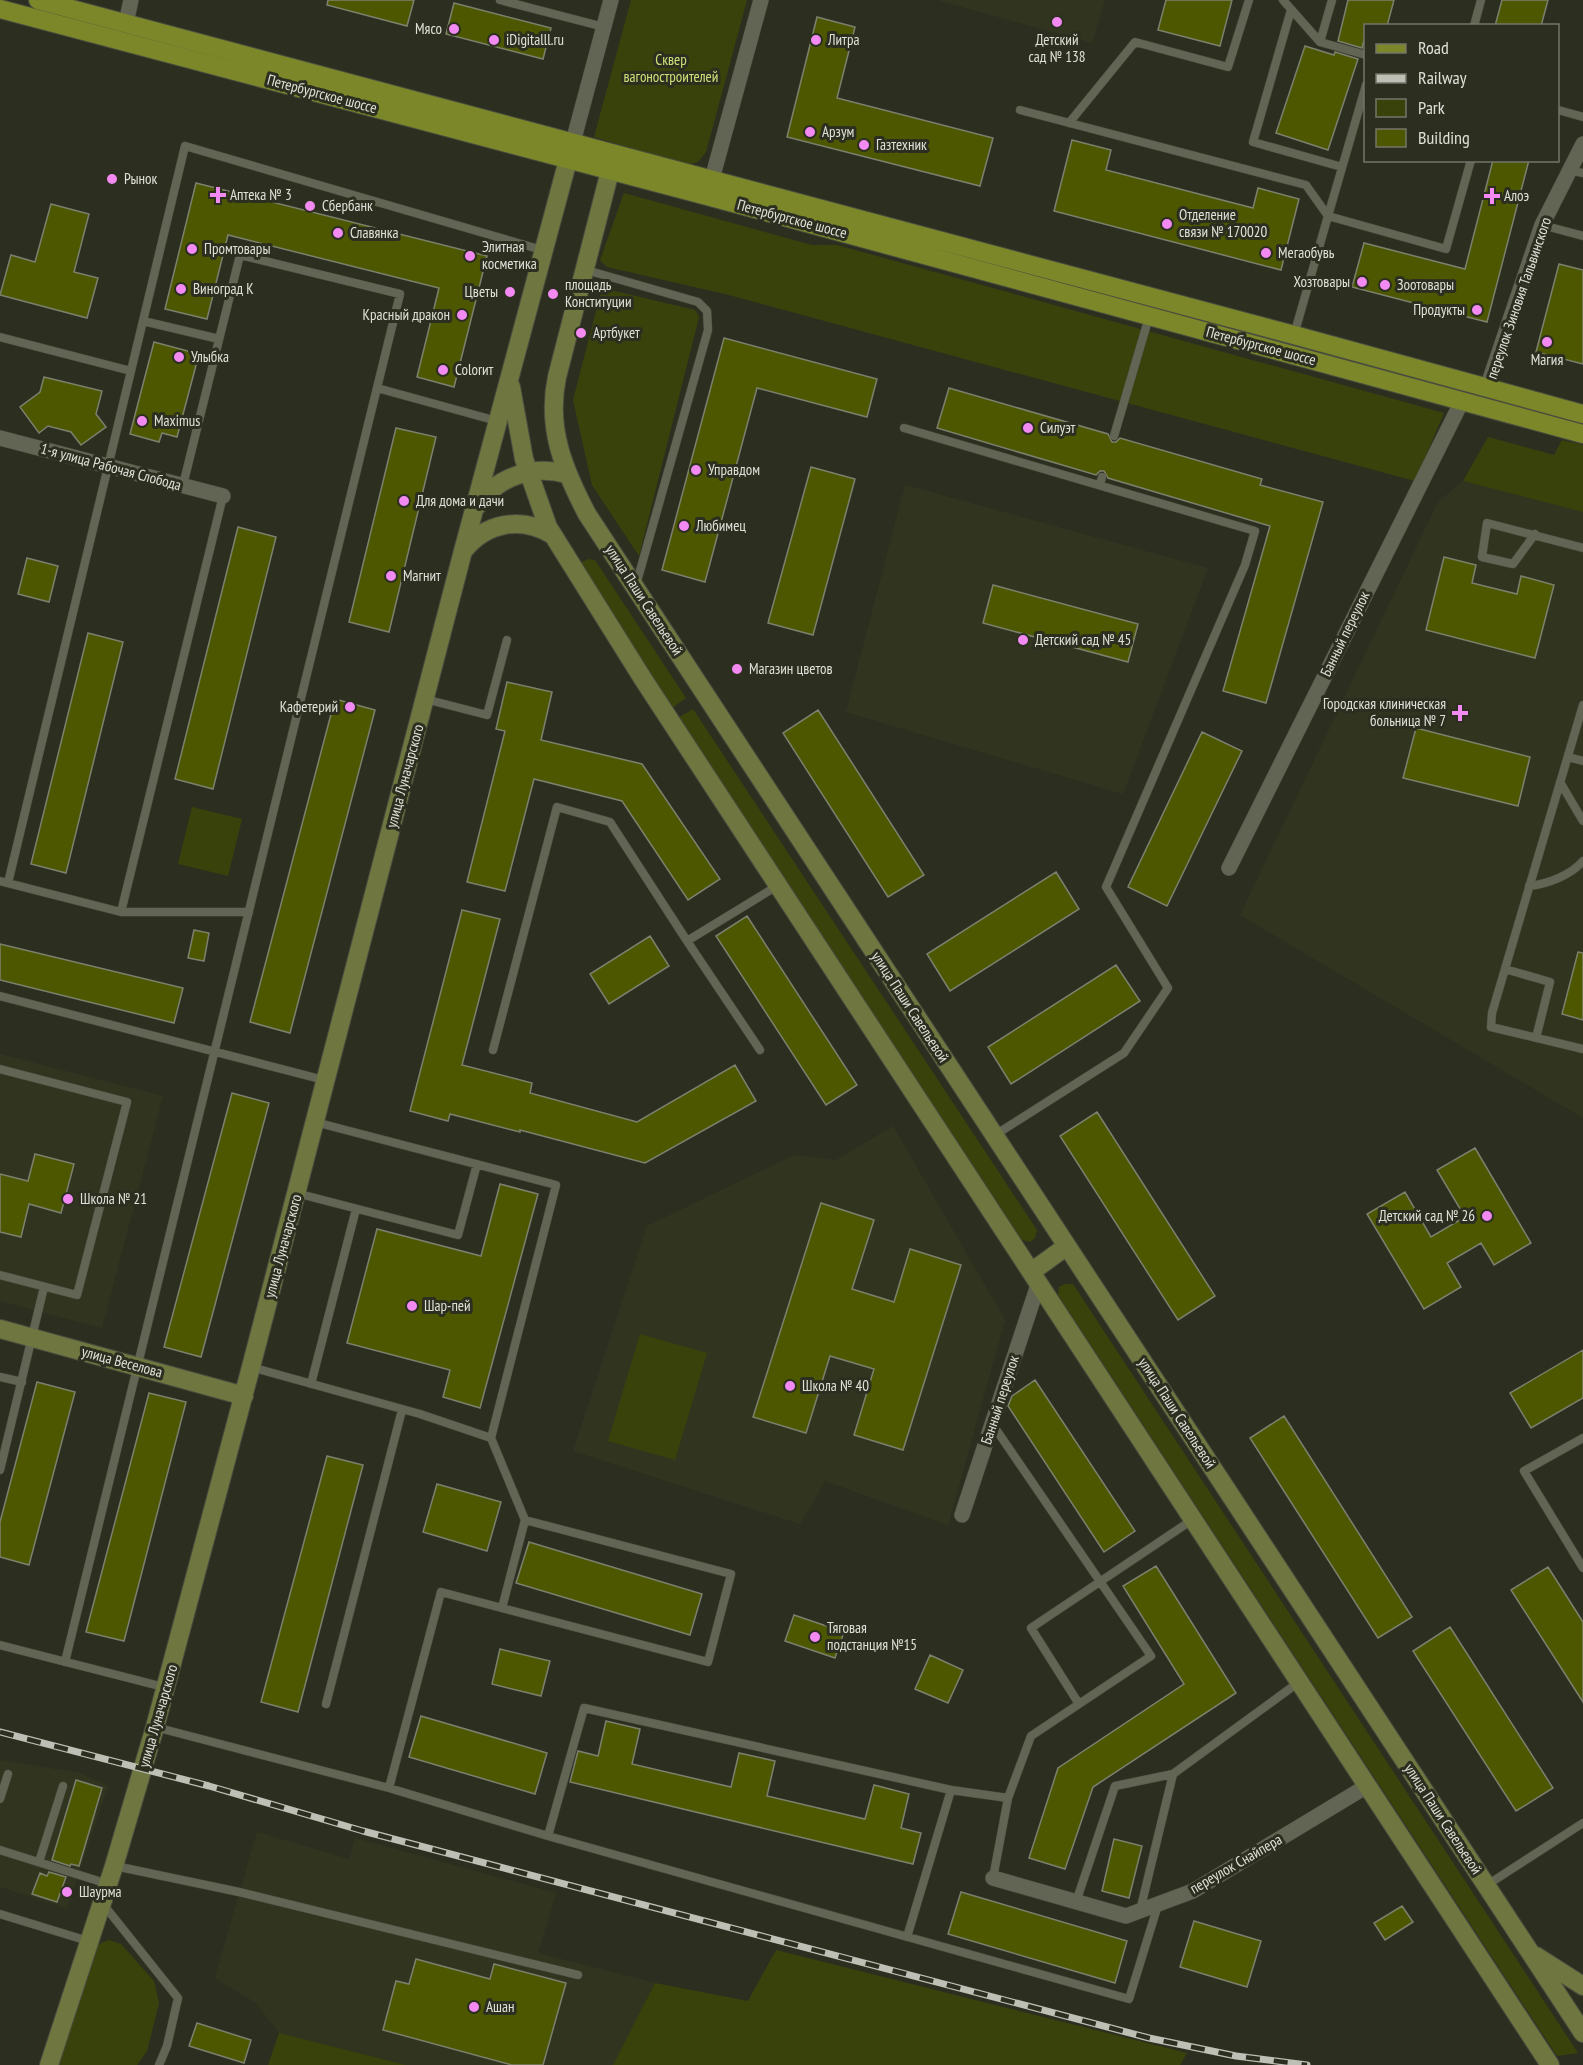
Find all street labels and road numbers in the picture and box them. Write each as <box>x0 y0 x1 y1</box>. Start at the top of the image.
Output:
street label: Петербургское шоссе <box>265 70 379 117</box>
street label: Петербургское шоссе <box>735 195 849 242</box>
street label: переулок Зиновия Тальвинского <box>1482 214 1555 381</box>
street label: Петербургское шоссе <box>1204 322 1318 369</box>
street label: 1-я улица Рабочая Слобода <box>39 439 183 494</box>
street label: улица Паши Савельевой <box>602 541 687 659</box>
street label: Банный переулок <box>1316 588 1373 680</box>
street label: улица Луначарского <box>382 722 427 830</box>
street label: улица Паши Савельевой <box>868 948 953 1066</box>
street label: улица Луначарского <box>260 1192 305 1300</box>
street label: улица Веселова <box>80 1342 165 1381</box>
street label: Банный переулок <box>976 1353 1023 1447</box>
street label: улица Паши Савельевой <box>1135 1354 1220 1472</box>
street label: улица Луначарского <box>134 1662 181 1770</box>
street label: улица Паши Савельевой <box>1401 1760 1486 1878</box>
street label: переулок Снайпера <box>1186 1830 1285 1898</box>

